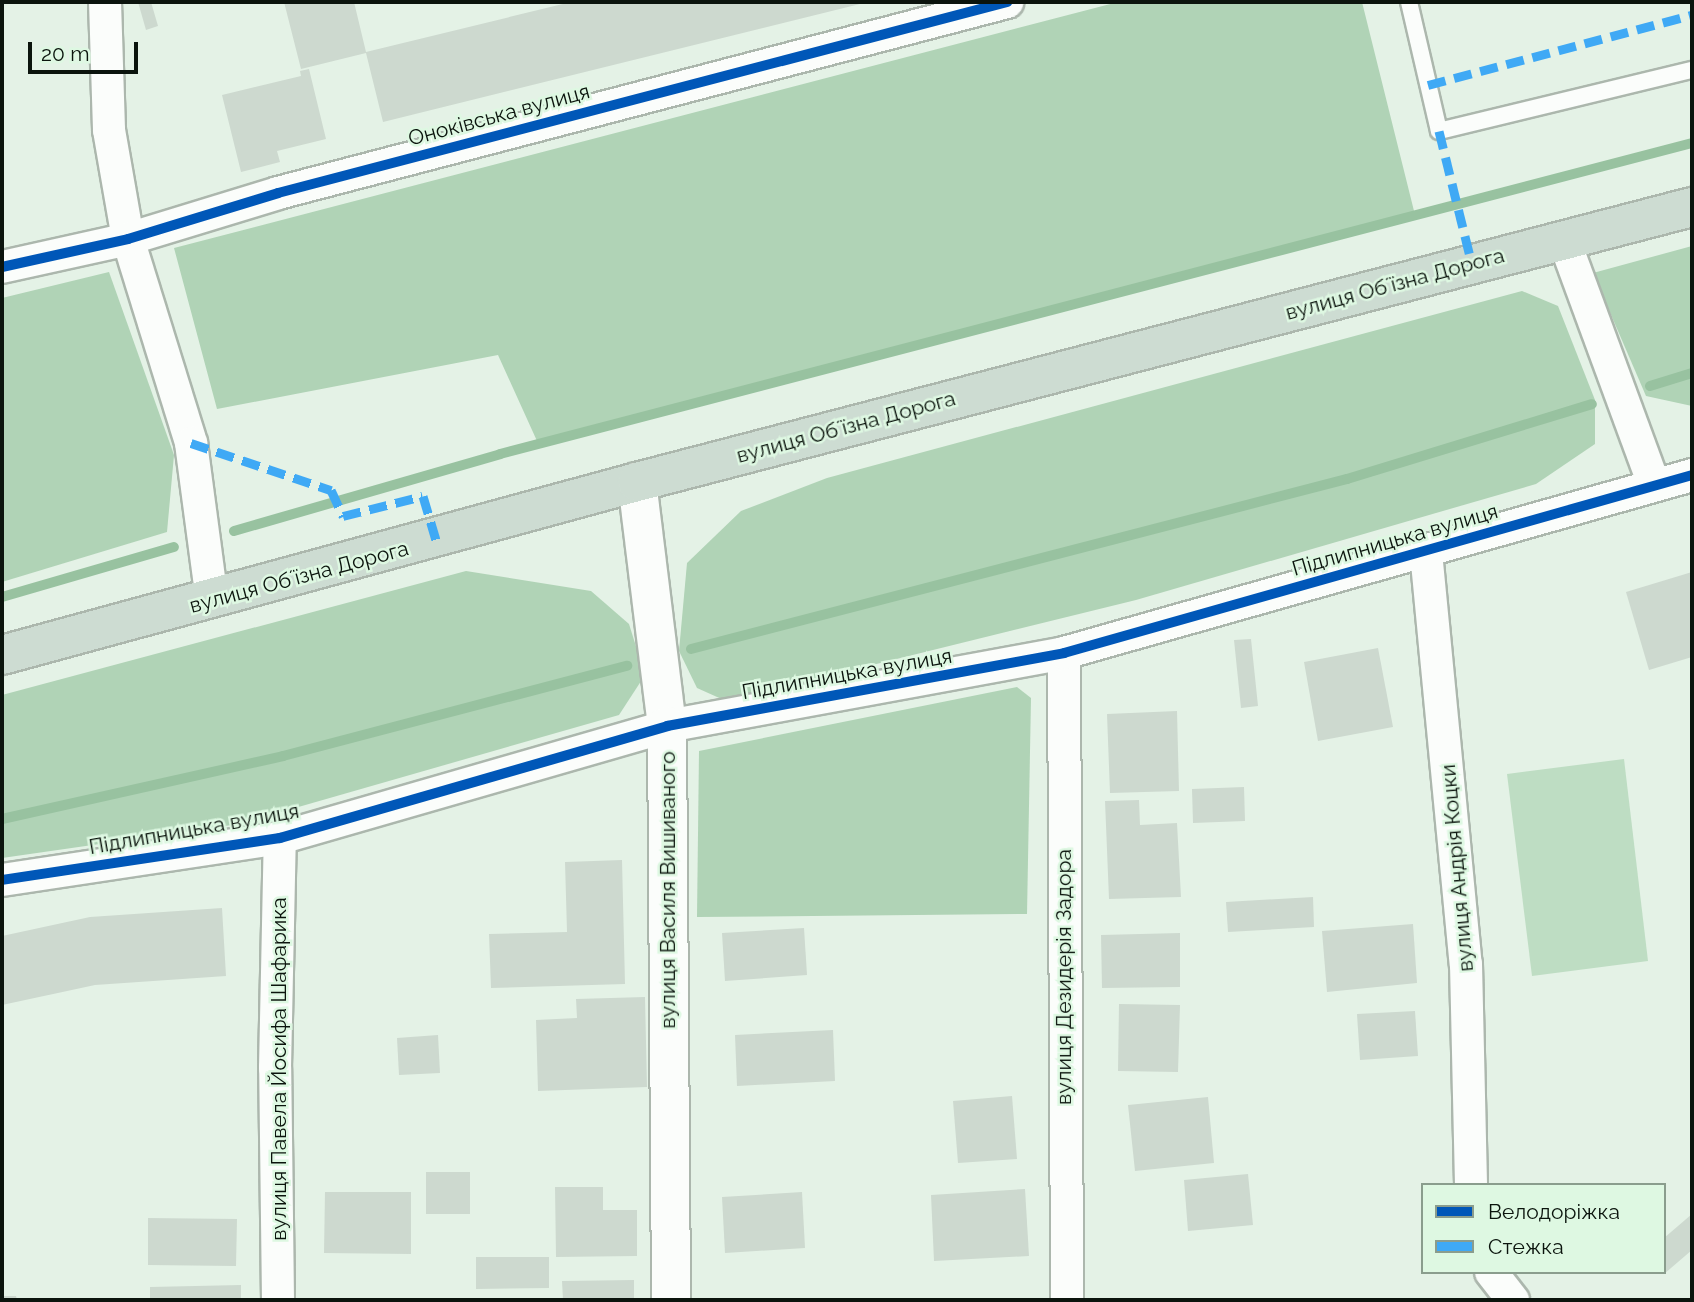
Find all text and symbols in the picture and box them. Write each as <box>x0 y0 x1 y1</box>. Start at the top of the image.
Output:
scale bar <box>32 28 142 72</box>
text: 20 m <box>41 41 89 66</box>
street label: Оноківська вулиця <box>406 79 592 151</box>
street label: вулиця Обʼїзна Дорога <box>1283 243 1507 325</box>
street label: вулиця Обʼїзна Дорога <box>734 386 958 468</box>
street label: Підлипницька вулиця <box>1289 499 1501 581</box>
street label: вулиця Обʼїзна Дорога <box>187 536 411 618</box>
street label: Підлипницька вулиця <box>740 643 954 705</box>
street label: вулиця Василя Вишиваного <box>655 751 681 1029</box>
street label: вулиця Андрія Коцки <box>1435 763 1479 973</box>
street label: Підлипницька вулиця <box>87 798 301 860</box>
street label: вулиця Дезидерія Задора <box>1051 849 1077 1105</box>
street label: вулиця Павела Йосифа Шафарика <box>266 897 292 1241</box>
legend <box>1421 1183 1666 1274</box>
text: Велодоріжка <box>1488 1199 1620 1224</box>
text: Стежка <box>1488 1234 1564 1259</box>

